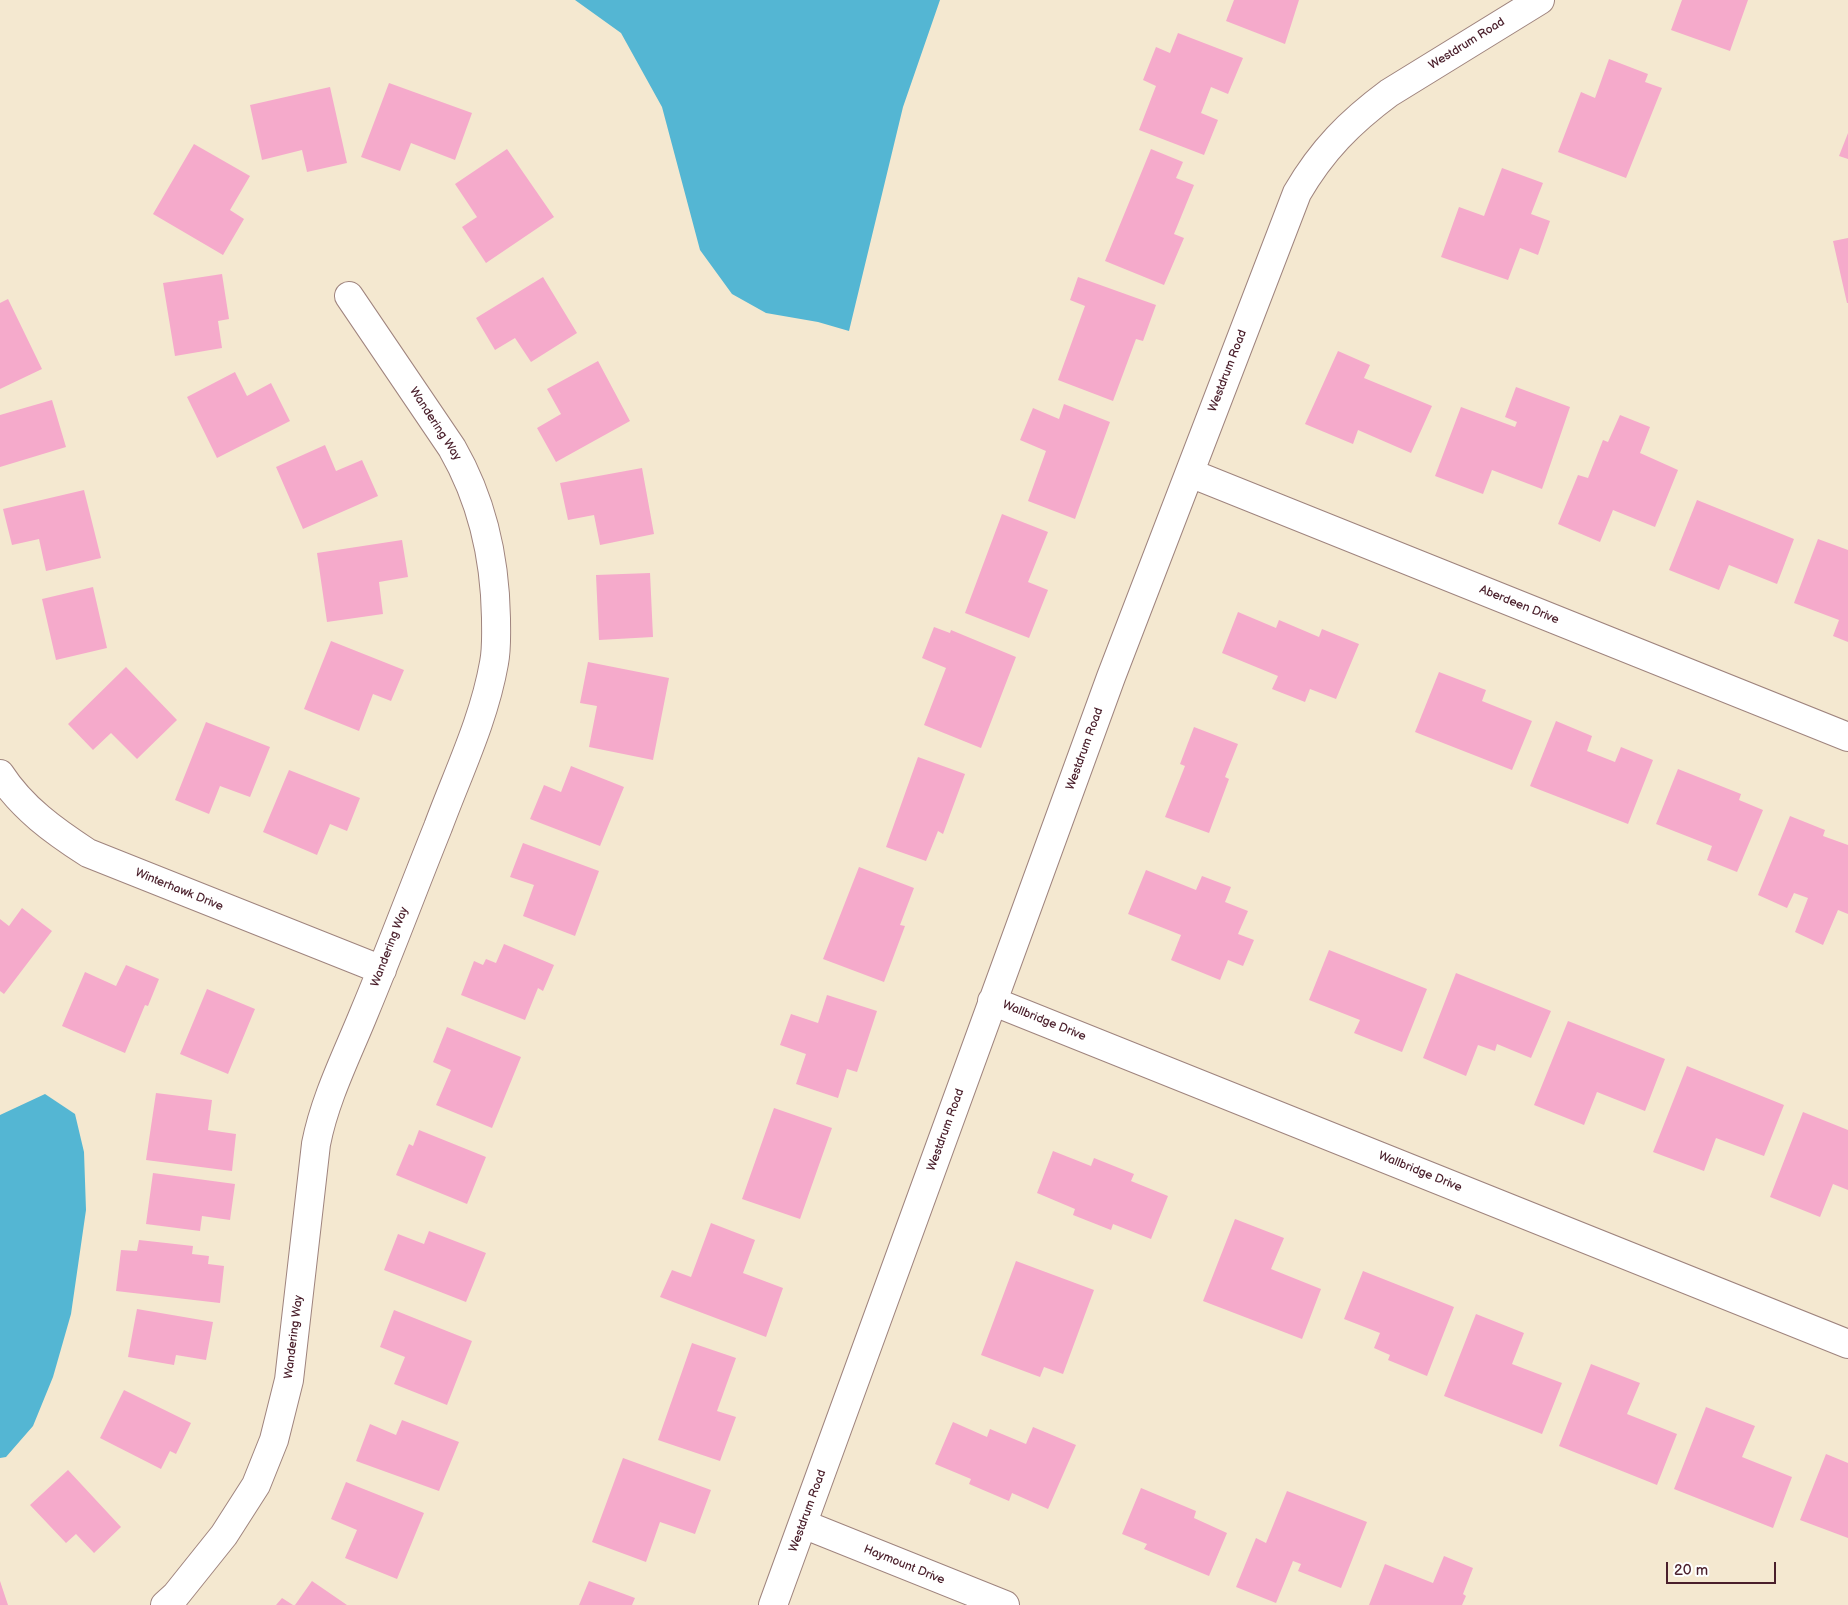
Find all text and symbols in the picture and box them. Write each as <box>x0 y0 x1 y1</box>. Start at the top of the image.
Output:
street label: Westdrum Road <box>1426 15 1508 73</box>
street label: Westdrum Road <box>1206 328 1250 414</box>
street label: Wandering Way <box>406 385 464 463</box>
street label: Aberdeen Drive <box>1477 582 1561 628</box>
street label: Westdrum Road <box>1063 706 1107 792</box>
street label: Winterhawk Drive <box>133 866 225 914</box>
street label: Wandering Way <box>368 905 412 989</box>
street label: Wallbridge Drive <box>1000 998 1088 1044</box>
street label: Westdrum Road <box>924 1087 968 1173</box>
street label: Wallbridge Drive <box>1376 1149 1464 1195</box>
street label: Wandering Way <box>282 1294 306 1380</box>
street label: Westdrum Road <box>786 1468 830 1554</box>
street label: Haymount Drive <box>861 1542 947 1588</box>
scale bar <box>1668 1552 1778 1584</box>
text: 20 m <box>1674 1561 1708 1580</box>

